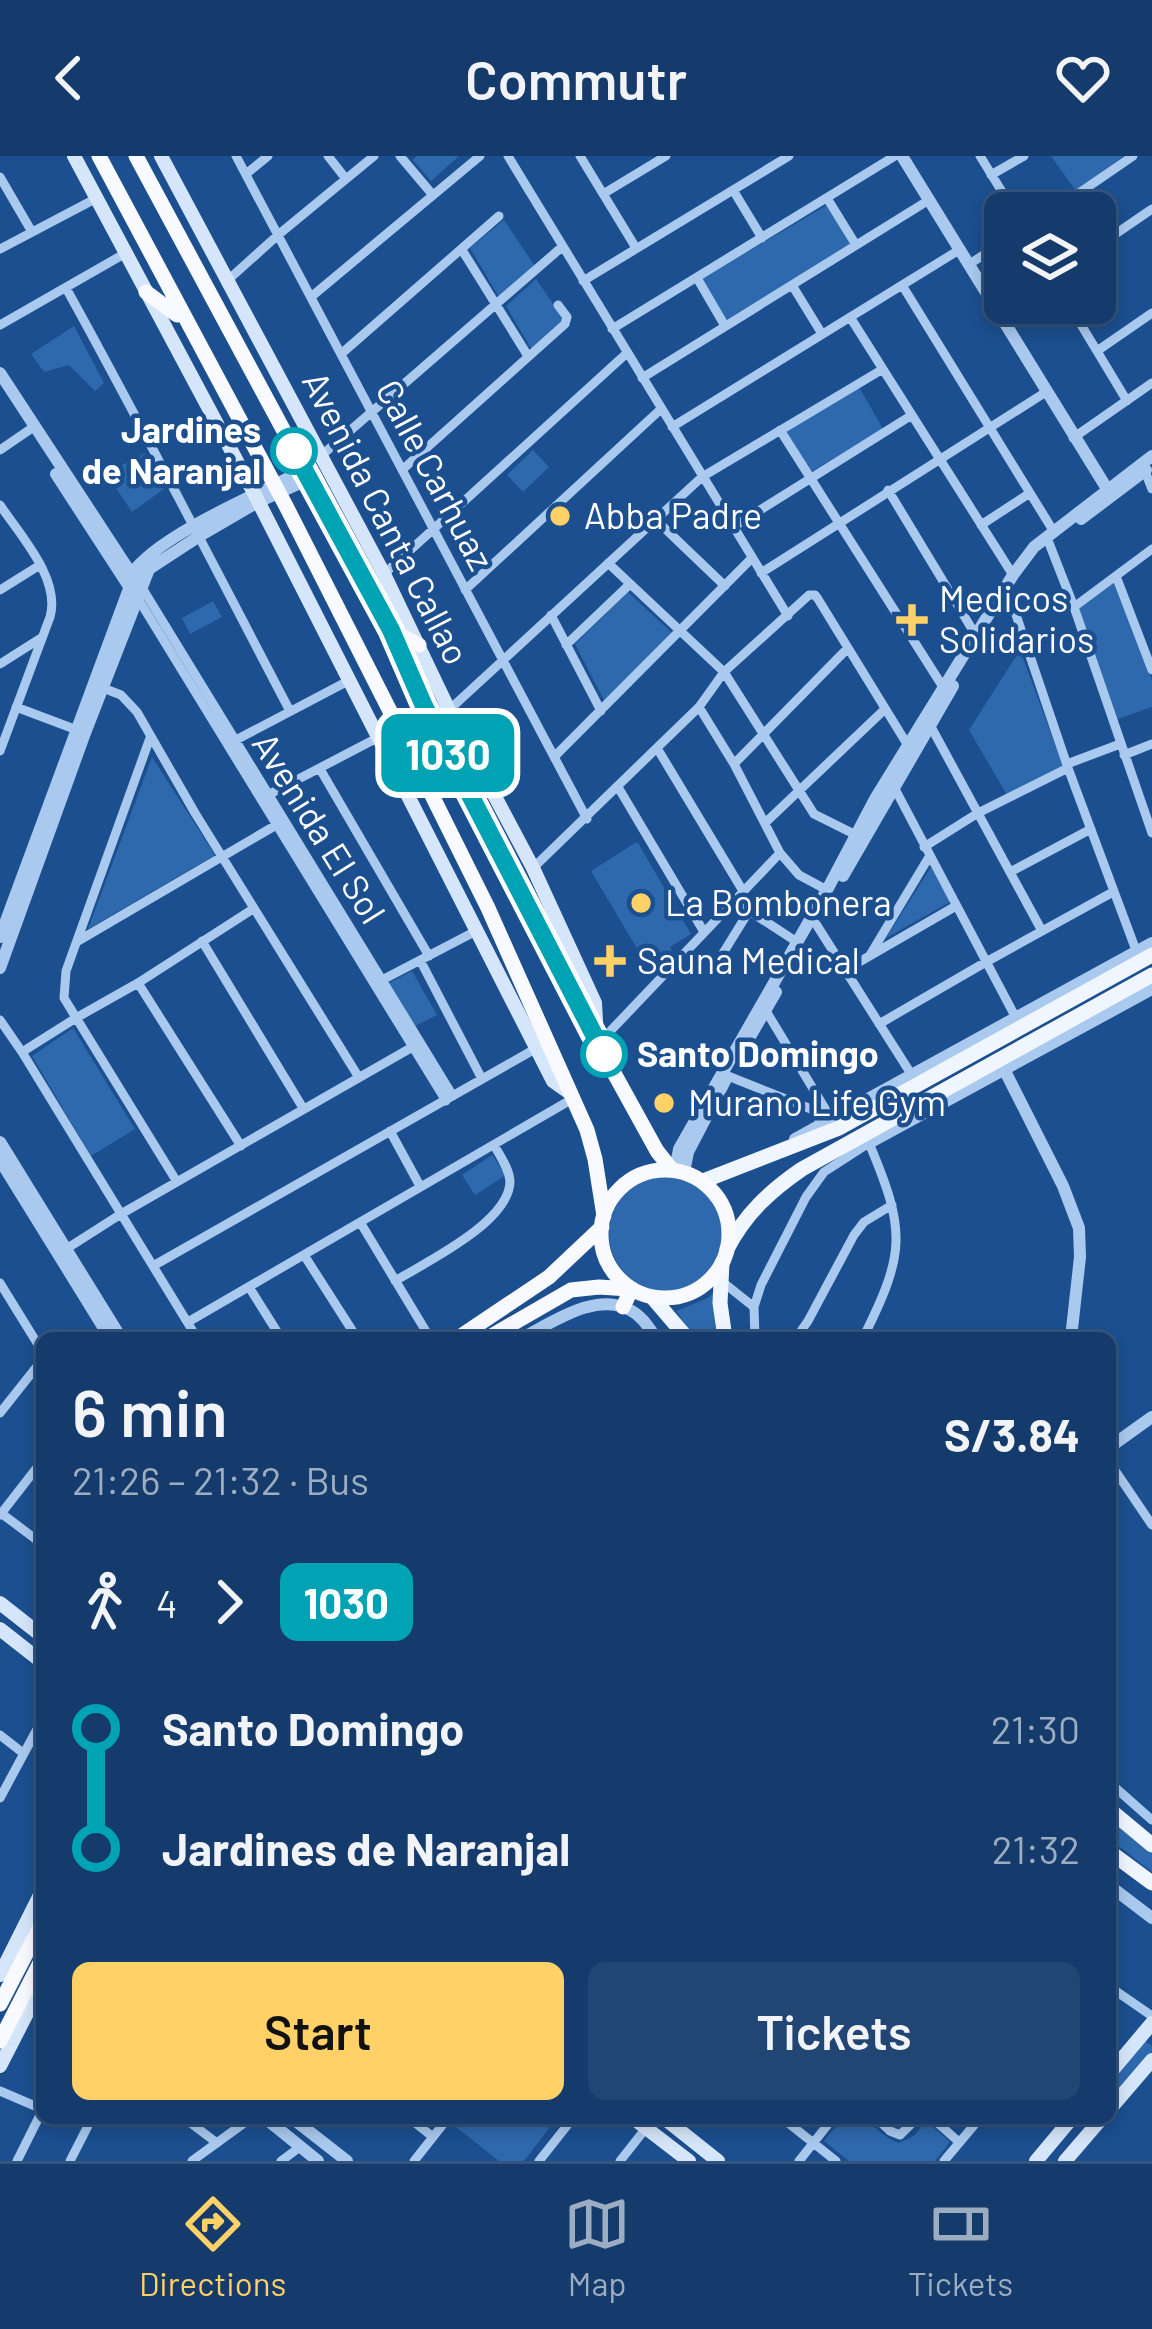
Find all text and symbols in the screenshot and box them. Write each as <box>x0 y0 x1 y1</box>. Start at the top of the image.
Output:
icon: back <box>36 45 102 111</box>
icon: heart <box>1050 45 1116 111</box>
text: Commutr <box>465 46 687 111</box>
map controls <box>984 192 1116 324</box>
button: layers <box>984 192 1116 324</box>
street label: Avenida Canta Callao <box>295 364 480 671</box>
street label: Calle Carhuaz <box>368 372 504 577</box>
place label: Jardines de Naranjal <box>82 407 261 491</box>
marker: Jardines de Naranjal <box>272 429 316 473</box>
place label: Abba Padre <box>584 493 762 536</box>
marker: Abba Padre <box>547 503 573 529</box>
place label: Medicos Solidarios <box>939 576 1094 660</box>
marker: Medicos Solidarios <box>896 604 928 636</box>
line badge: 1030 <box>364 714 532 792</box>
street label: Avenida El Sol <box>245 724 396 930</box>
text: 1030 <box>405 728 491 778</box>
place label: La Bombonera <box>665 880 892 923</box>
marker: La Bombonera <box>628 890 654 916</box>
place label: Sauna Medical <box>637 938 860 981</box>
marker: Sauna Medical <box>594 945 626 977</box>
place label: Santo Domingo <box>637 1031 879 1074</box>
marker: Santo Domingo <box>582 1032 626 1076</box>
place label: Murano Life Gym <box>688 1080 946 1123</box>
marker: Murano Life Gym <box>651 1090 677 1116</box>
text: 6 min <box>72 1371 228 1450</box>
text: S/3.84 <box>944 1407 1080 1461</box>
text: 21:26 – 21:32 · Bus <box>72 1456 369 1503</box>
icon: walk <box>72 1569 138 1635</box>
icon: forward <box>196 1569 262 1635</box>
text: 1030 <box>304 1577 389 1627</box>
text: 4 <box>156 1579 178 1626</box>
text: Santo Domingo <box>162 1701 464 1755</box>
text: 21:30 <box>991 1705 1080 1752</box>
text: Jardines de Naranjal <box>162 1821 570 1875</box>
text: 21:32 <box>992 1825 1080 1872</box>
button: Start <box>72 1962 564 2100</box>
button: Tickets <box>588 1962 1080 2100</box>
tab: Directions <box>139 2191 286 2303</box>
tab: Map <box>564 2191 630 2303</box>
tab: Tickets <box>908 2191 1013 2303</box>

